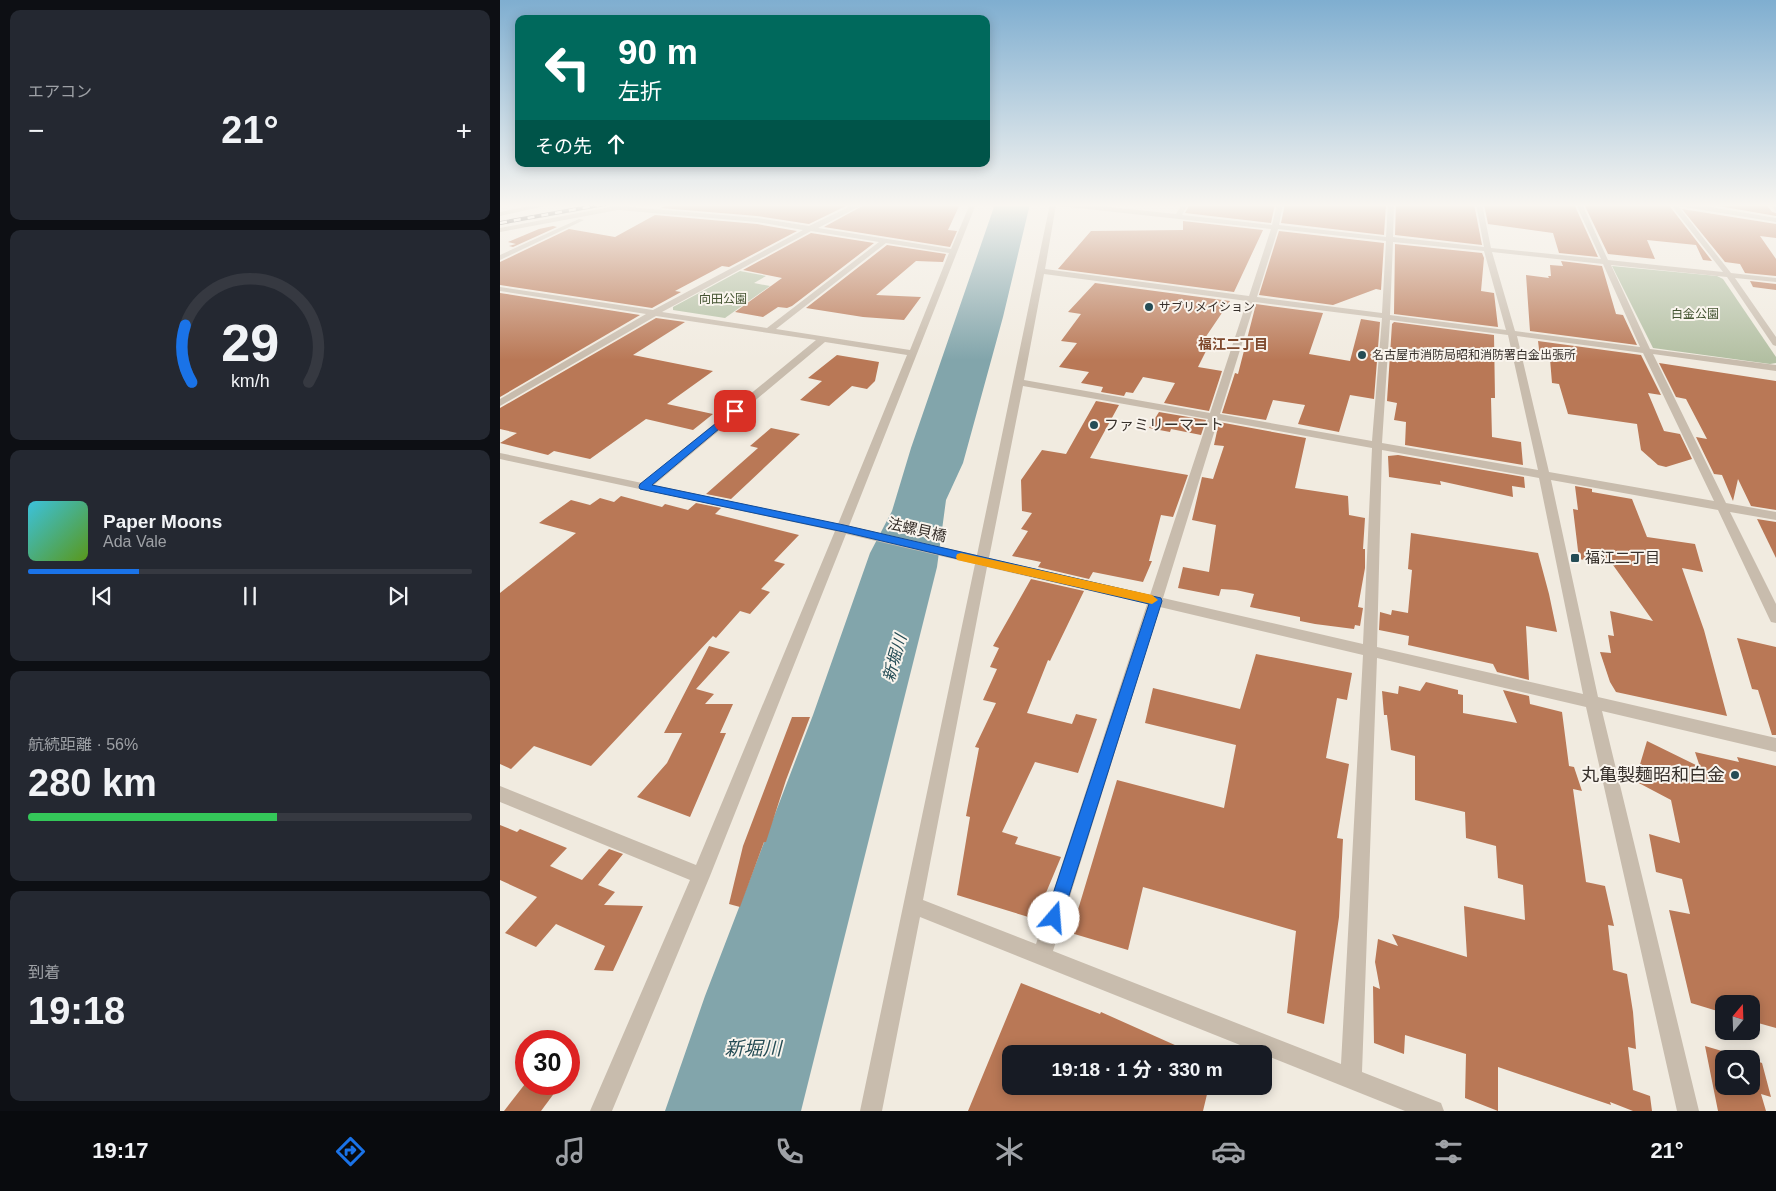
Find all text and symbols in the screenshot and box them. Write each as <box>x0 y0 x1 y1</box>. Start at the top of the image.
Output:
text: 90 m <box>618 32 698 71</box>
icon: left <box>535 35 600 100</box>
text: 左折 <box>618 79 662 104</box>
text: エアコン <box>28 83 92 100</box>
text: 21° <box>221 109 279 151</box>
text: − <box>28 115 44 146</box>
text: + <box>456 115 472 146</box>
icon: ahead <box>602 130 630 158</box>
text: その先 <box>535 136 592 157</box>
park label: 向田公園 <box>699 292 747 306</box>
place label: サブリメイション <box>1159 300 1255 314</box>
marker: サブリメイション <box>1143 301 1155 313</box>
park label: 白金公園 <box>1671 307 1719 321</box>
text: 29 <box>221 314 279 372</box>
district label: 福江二丁目 <box>1198 336 1268 352</box>
place label: 名古屋市消防局昭和消防署白金出張所 <box>1372 348 1576 362</box>
marker: 名古屋市消防局昭和消防署白金出張所 <box>1356 349 1368 361</box>
text: km/h <box>231 371 269 391</box>
pin <box>714 390 756 432</box>
icon: arrive <box>721 397 749 425</box>
place label: ファミリーマート <box>1104 416 1224 433</box>
marker: ファミリーマート <box>1088 419 1100 431</box>
text: Paper Moons <box>103 511 222 532</box>
street label: 法螺貝橋 <box>886 514 948 545</box>
text: Ada Vale <box>103 533 167 550</box>
place label: 福江二丁目 <box>1585 549 1660 566</box>
marker: 福江二丁目 <box>1569 552 1581 564</box>
icon: previous <box>88 582 116 610</box>
icon: pause <box>236 582 264 610</box>
icon: next <box>384 582 412 610</box>
water label: 新堀川 <box>880 631 910 684</box>
text: 航続距離 · 56% <box>28 736 138 753</box>
text: 280 km <box>28 762 157 804</box>
place label: 丸亀製麺昭和白金 <box>1581 765 1725 785</box>
marker: 丸亀製麺昭和白金 <box>1729 769 1741 781</box>
position arrow <box>1027 891 1079 943</box>
text: 到着 <box>28 964 60 981</box>
text: 19:18 <box>28 990 125 1032</box>
north arrow <box>1715 995 1760 1040</box>
map controls <box>1715 995 1760 1095</box>
speed limit sign: 30 <box>515 1030 580 1095</box>
water label: 新堀川 <box>724 1038 783 1059</box>
button: search <box>1715 1050 1760 1095</box>
text: 19:18 · 1 分 · 330 m <box>1051 1059 1223 1080</box>
icon: directions <box>333 1134 368 1169</box>
icon: music <box>553 1134 588 1169</box>
icon: phone <box>772 1134 807 1169</box>
icon: climate <box>992 1134 1027 1169</box>
icon: car <box>1211 1134 1246 1169</box>
icon: filters <box>1431 1134 1466 1169</box>
text: 19:17 <box>92 1138 149 1163</box>
text: 21° <box>1650 1138 1684 1163</box>

